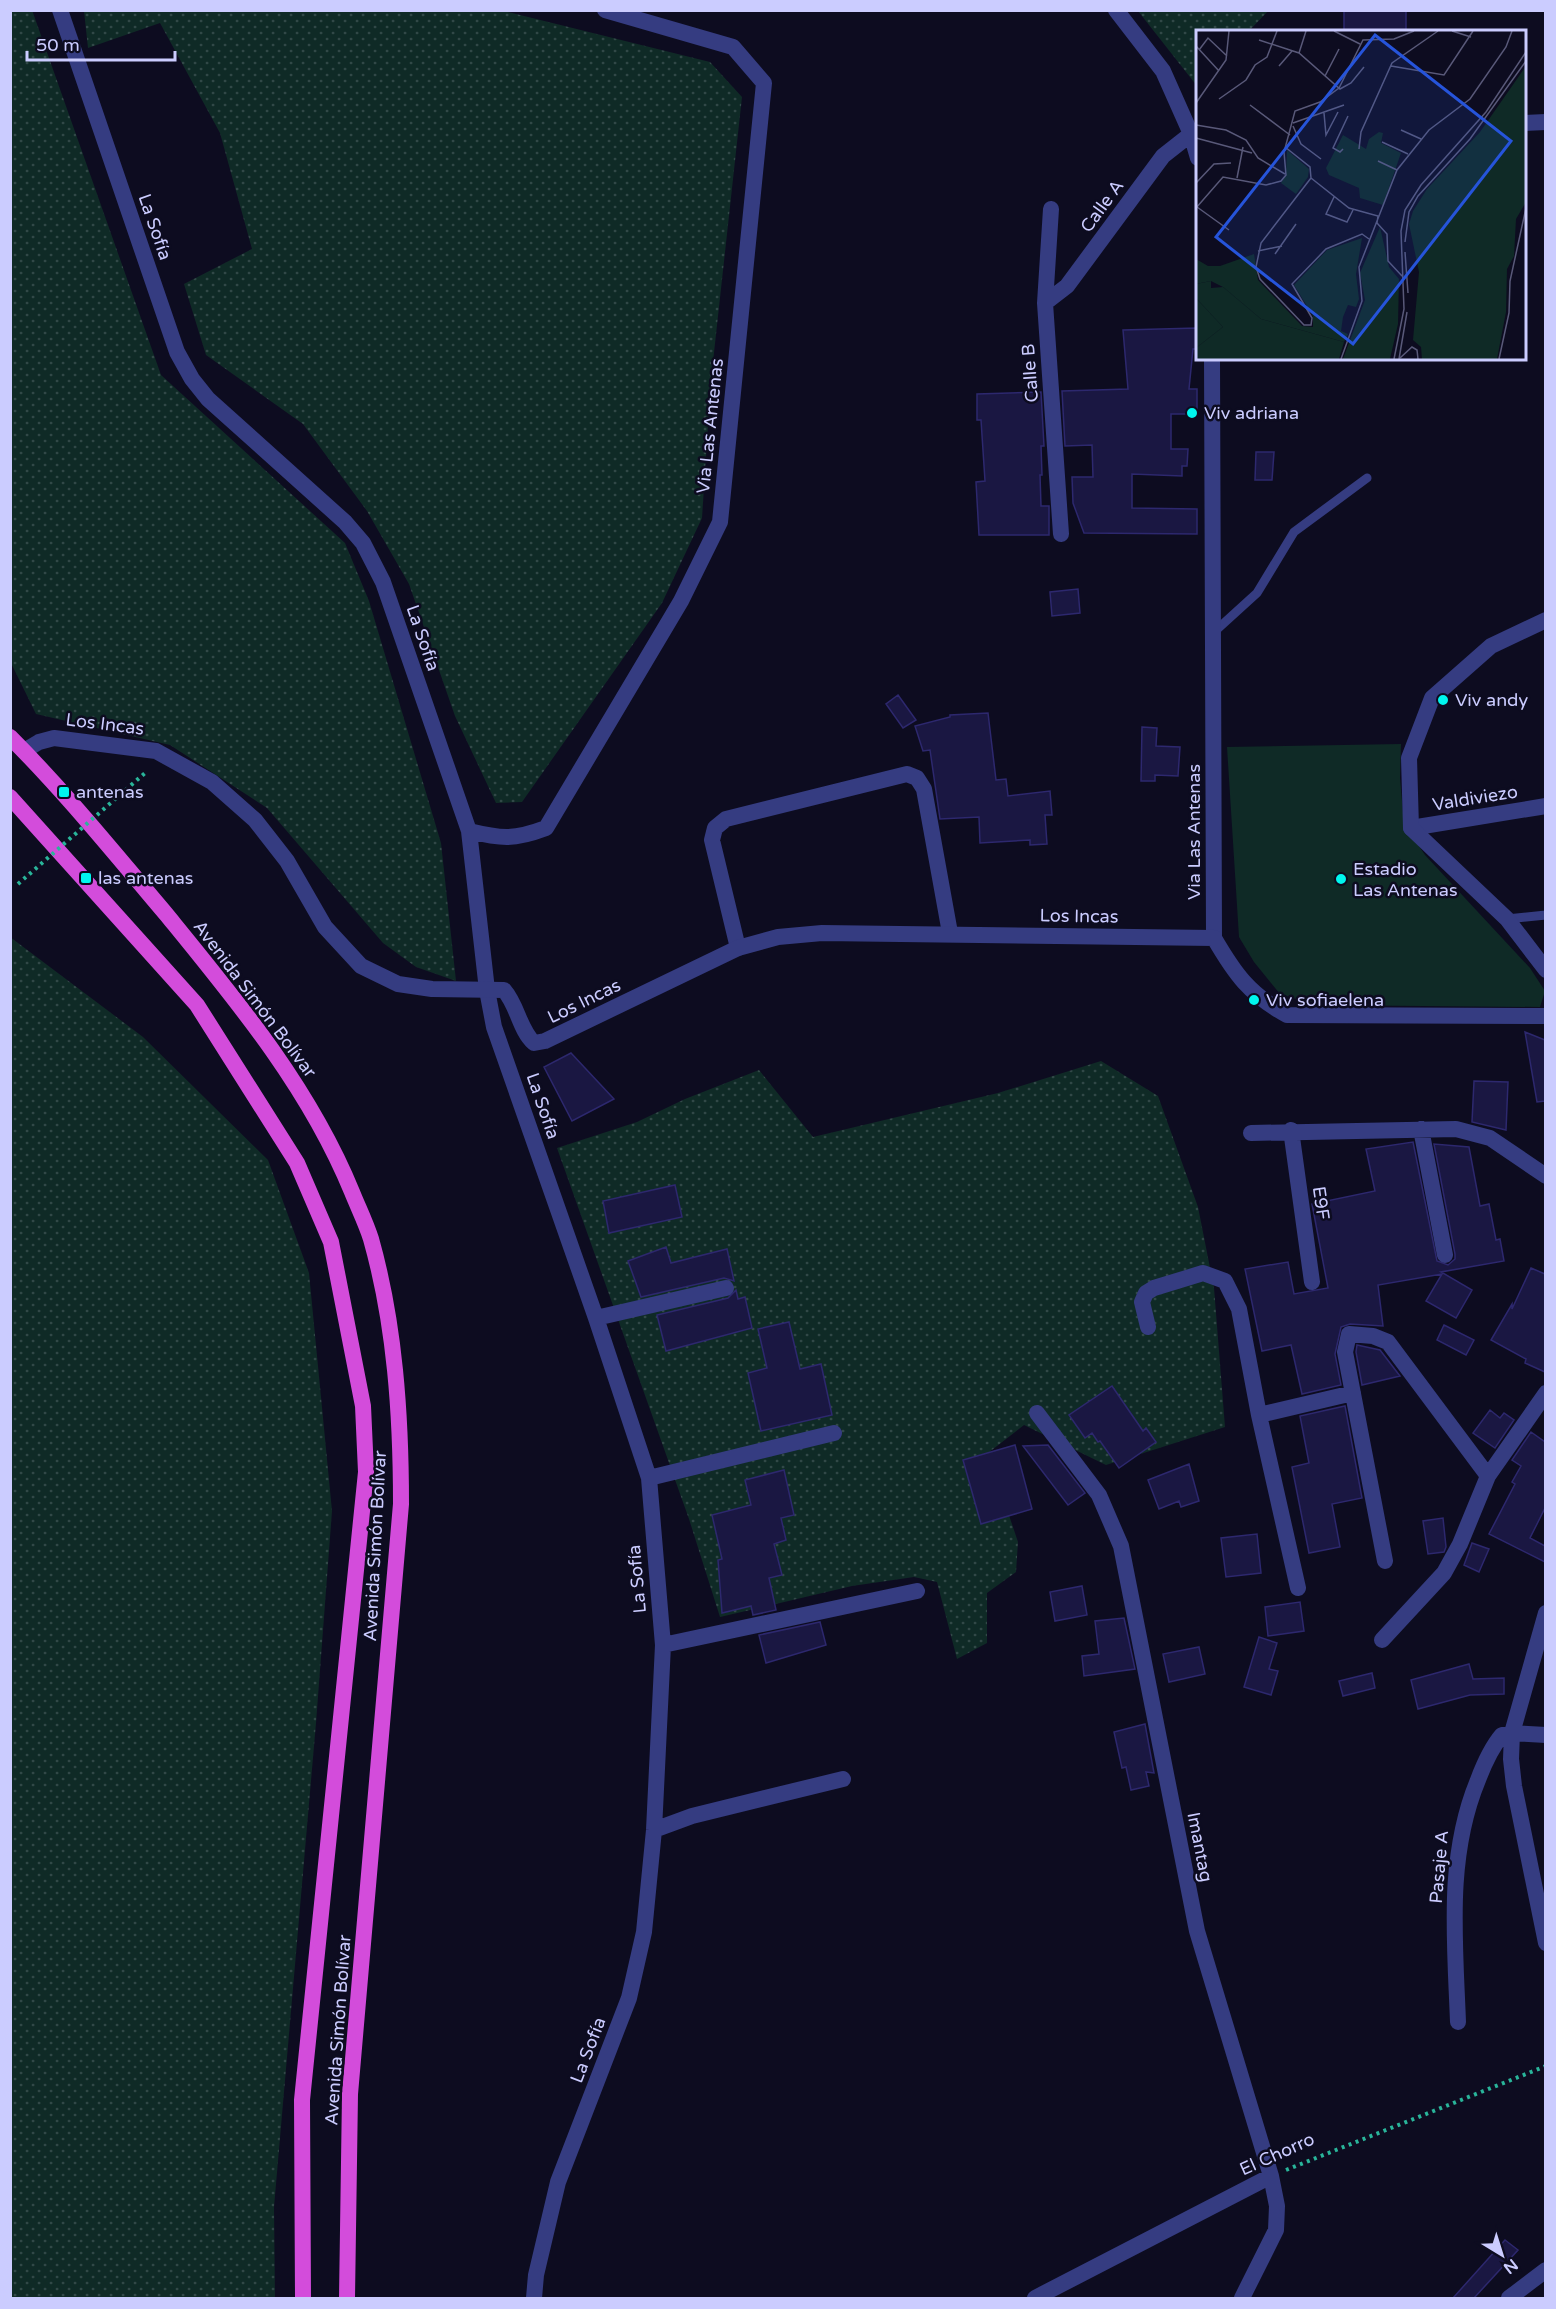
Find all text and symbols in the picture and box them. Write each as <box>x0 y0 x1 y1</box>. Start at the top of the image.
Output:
scale bar <box>27 24 176 62</box>
inset map <box>1196 30 1526 360</box>
text: 50 m <box>36 34 80 56</box>
street label: Calle A <box>1075 175 1129 237</box>
street label: La Sofía <box>133 191 177 263</box>
street label: Calle B <box>1017 343 1043 403</box>
street label: Via Las Antenas <box>692 357 728 495</box>
place label: Viv adriana <box>1204 402 1299 424</box>
marker: Viv adriana <box>1185 406 1199 420</box>
street label: La Sofía <box>401 602 445 674</box>
place label: Viv andy <box>1455 689 1528 711</box>
marker: Viv andy <box>1436 693 1450 707</box>
street label: Los Incas <box>65 708 145 740</box>
street label: Via Las Antenas <box>1183 764 1205 900</box>
street label: Valdiviezo <box>1431 780 1519 816</box>
place label: antenas <box>76 781 144 803</box>
marker: antenas <box>57 785 71 799</box>
place label: Estadio Las Antenas <box>1353 858 1458 901</box>
place label: las antenas <box>98 867 193 889</box>
marker: las antenas <box>79 871 93 885</box>
marker: Estadio Las Antenas <box>1334 872 1348 886</box>
street label: Los Incas <box>1039 904 1119 928</box>
street label: Avenida Simón Bolívar <box>189 916 321 1082</box>
street label: Los Incas <box>544 974 624 1028</box>
place label: Viv sofiaelena <box>1266 989 1384 1011</box>
marker: Viv sofiaelena <box>1247 993 1261 1007</box>
street label: La Sofía <box>521 1070 565 1142</box>
street label: E9F <box>1308 1185 1334 1221</box>
street label: Avenida Simón Bolívar <box>359 1450 391 1642</box>
street label: La Sofía <box>623 1544 651 1614</box>
street label: Imantag <box>1182 1810 1218 1884</box>
street label: Pasaje A <box>1425 1829 1453 1905</box>
street label: Avenida Simón Bolívar <box>320 1934 356 2126</box>
street label: La Sofía <box>565 2014 611 2086</box>
street label: El Chorro <box>1236 2128 1318 2180</box>
north arrow <box>1472 2225 1532 2285</box>
text: N <box>1499 2254 1522 2278</box>

